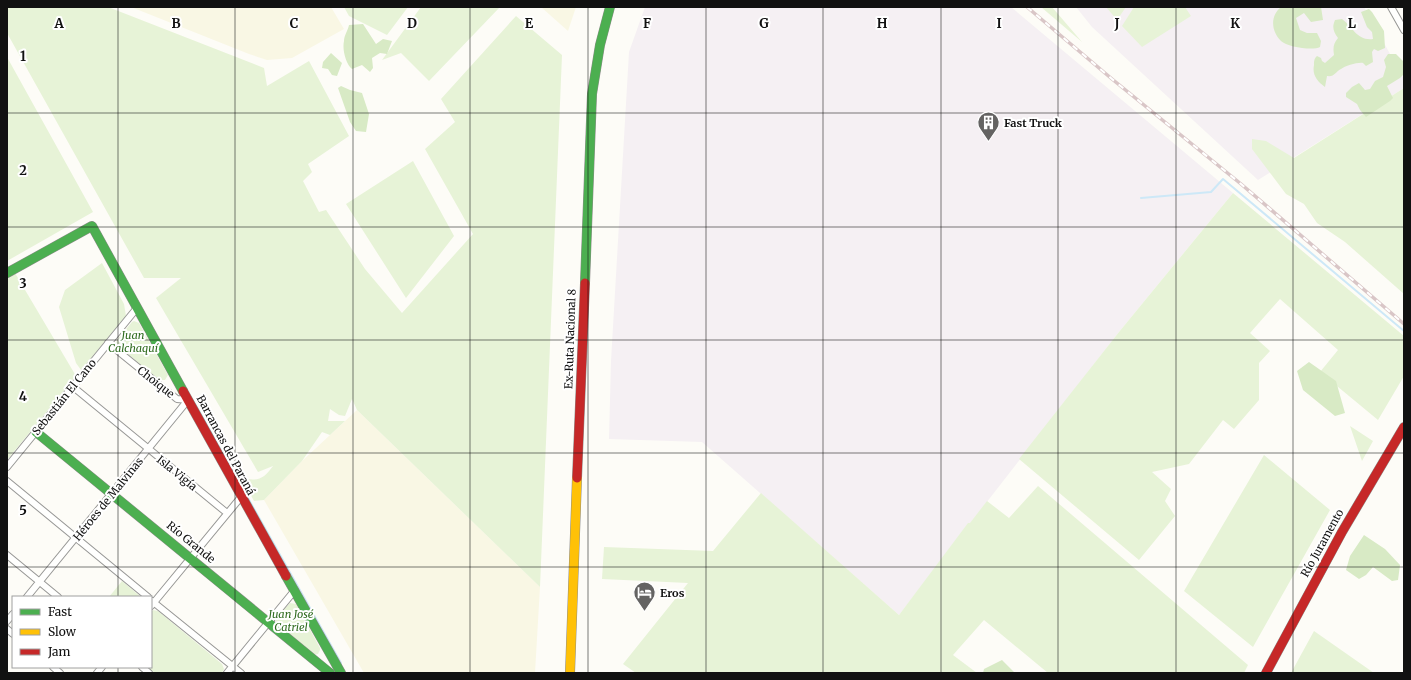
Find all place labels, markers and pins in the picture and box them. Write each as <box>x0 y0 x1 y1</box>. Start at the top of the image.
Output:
building icon: Fast Truck <box>976 110 1002 143</box>
place label: Fast Truck <box>1004 116 1063 130</box>
hotel icon: Eros <box>632 580 658 613</box>
place label: Eros <box>660 586 685 600</box>

